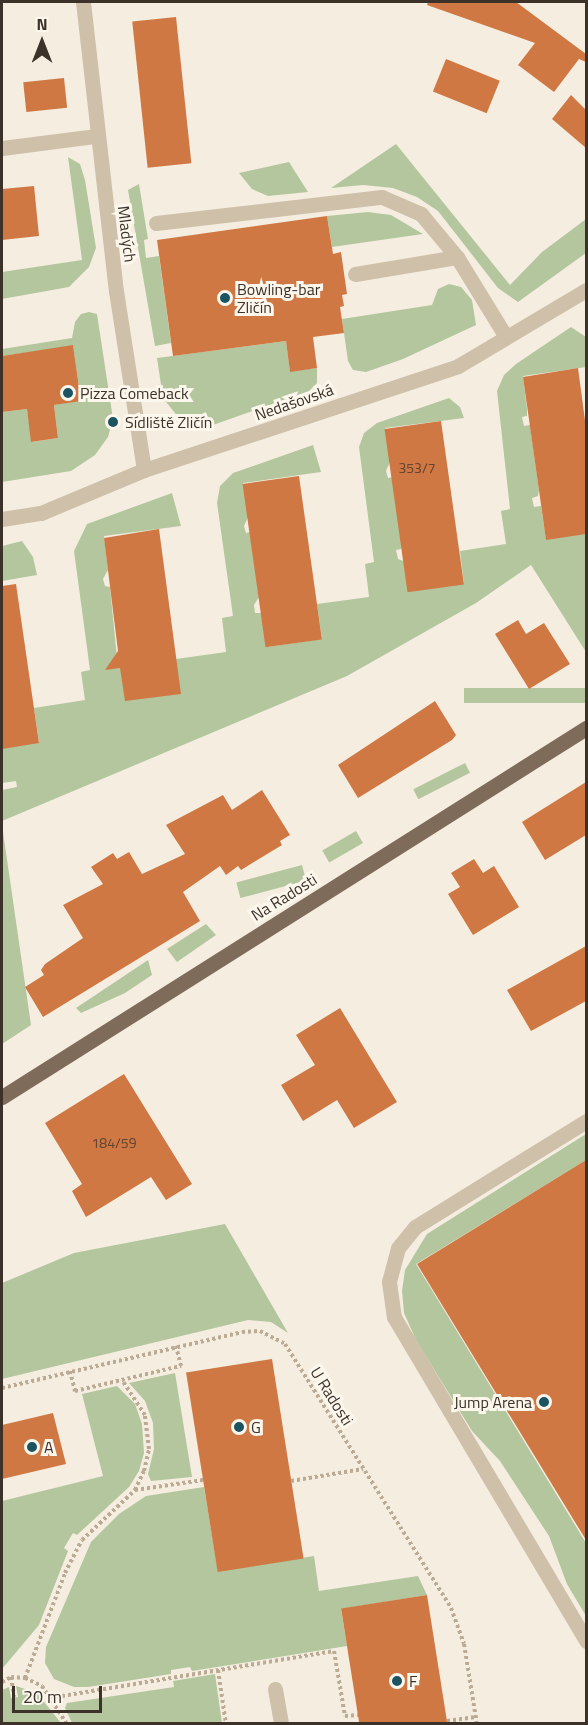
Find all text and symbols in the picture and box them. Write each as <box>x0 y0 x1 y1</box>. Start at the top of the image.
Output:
north arrow <box>12 12 72 72</box>
text: N <box>36 12 48 36</box>
street label: Mladých <box>114 205 140 263</box>
place label: Bowling-bar Zličín <box>237 279 320 317</box>
marker: Bowling-bar Zličín <box>218 291 232 305</box>
street label: Nedašovská <box>252 380 336 424</box>
place label: Pizza Comeback <box>80 383 189 403</box>
marker: Pizza Comeback <box>61 386 75 400</box>
place label: Sídliště Zličín <box>125 412 212 432</box>
marker: Sídliště Zličín <box>106 415 120 429</box>
house number: 353/7 <box>398 460 436 476</box>
street label: Na Radosti <box>248 869 320 925</box>
house number: 184/59 <box>92 1135 136 1151</box>
street label: U Radosti <box>307 1363 357 1429</box>
place label: Jump Arena <box>454 1392 532 1412</box>
marker: Jump Arena <box>537 1395 551 1409</box>
place label: G <box>251 1417 261 1437</box>
marker: G <box>232 1420 246 1434</box>
place label: A <box>44 1437 54 1457</box>
marker: A <box>25 1440 39 1454</box>
place label: F <box>409 1671 417 1691</box>
scale bar <box>15 1674 105 1712</box>
marker: F <box>390 1674 404 1688</box>
text: 20 m <box>23 1683 62 1710</box>

